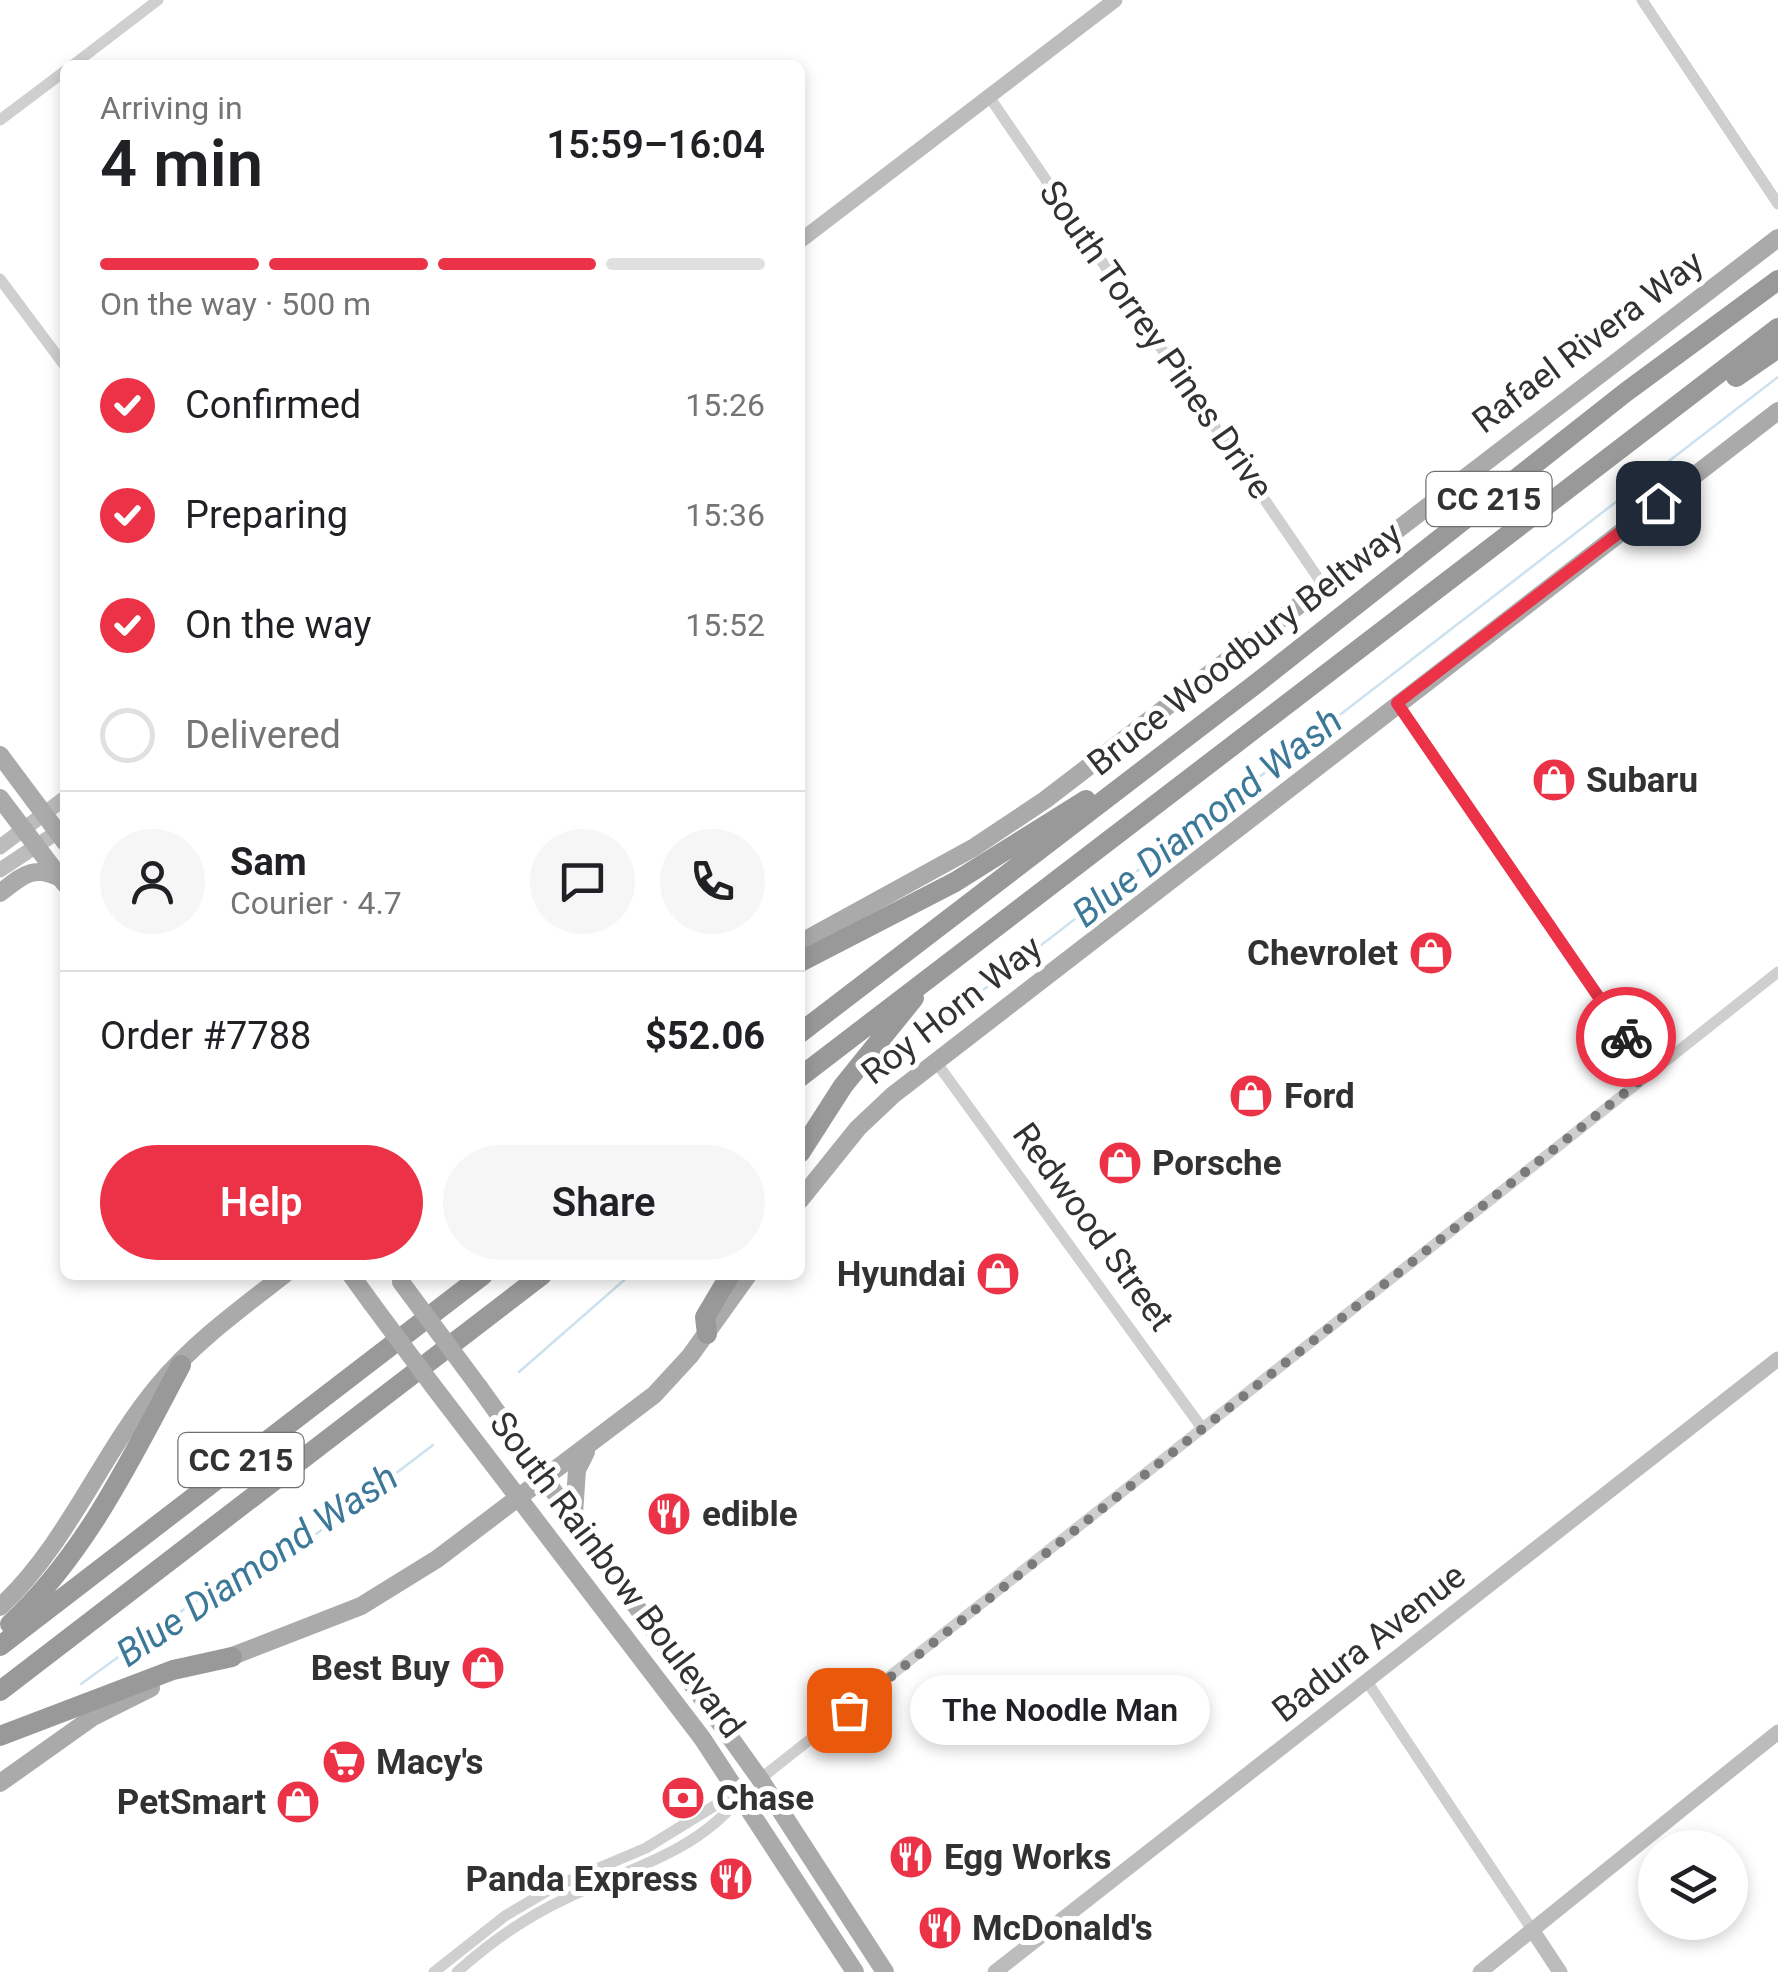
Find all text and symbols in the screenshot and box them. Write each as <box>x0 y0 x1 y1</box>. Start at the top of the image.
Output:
text: Arriving in <box>100 89 243 127</box>
text: 15:59–16:04 <box>546 123 765 167</box>
text: 4 min <box>100 126 263 202</box>
street label: South Torrey Pines Drive <box>1031 173 1281 507</box>
street label: Rafael Rivera Way <box>1465 242 1712 442</box>
text: On the way · 500 m <box>100 285 371 323</box>
icon: check <box>100 378 155 433</box>
text: Confirmed <box>185 383 361 427</box>
text: 15:26 <box>685 386 765 424</box>
pin <box>1616 461 1701 546</box>
road number: CC 215 <box>1426 472 1552 526</box>
icon: home <box>1631 476 1686 531</box>
icon: check <box>100 488 155 543</box>
text: Preparing <box>185 493 348 537</box>
text: 15:36 <box>685 496 765 534</box>
street label: Bruce Woodbury Beltway <box>1080 513 1410 784</box>
icon: check <box>100 598 155 653</box>
text: On the way <box>185 603 371 647</box>
text: 15:52 <box>685 606 765 644</box>
water label: Blue Diamond Wash <box>1064 698 1350 936</box>
text: Delivered <box>185 713 341 757</box>
shop icon: Subaru <box>1531 757 1577 803</box>
place label: Subaru <box>1586 760 1698 801</box>
button: person <box>100 829 205 934</box>
button: chat <box>530 829 635 934</box>
button: phone <box>660 829 765 934</box>
text: Sam <box>230 840 307 884</box>
text: Courier · 4.7 <box>230 884 402 922</box>
street label: Roy Horn Way <box>854 927 1051 1093</box>
shop icon: Chevrolet <box>1408 930 1454 976</box>
place label: Chevrolet <box>1247 933 1398 974</box>
courier <box>1576 987 1676 1087</box>
icon: bike <box>1599 1010 1654 1065</box>
text: Order #7788 <box>100 1014 311 1058</box>
text: $52.06 <box>645 1014 765 1058</box>
shop icon: Ford <box>1228 1073 1274 1119</box>
place label: Ford <box>1284 1076 1355 1117</box>
street label: Redwood Street <box>1004 1115 1182 1339</box>
shop icon: Porsche <box>1097 1140 1143 1186</box>
place label: Porsche <box>1152 1143 1282 1184</box>
button: Help <box>100 1145 423 1260</box>
button: Share <box>443 1145 765 1260</box>
shop icon: Hyundai <box>975 1251 1021 1297</box>
place label: Hyundai <box>837 1254 966 1295</box>
street label: South Rainbow Boulevard <box>481 1404 753 1746</box>
road number: CC 215 <box>178 1433 304 1487</box>
water label: Blue Diamond Wash <box>108 1455 406 1675</box>
restaurant icon: edible <box>646 1491 692 1537</box>
place label: edible <box>702 1494 798 1535</box>
street label: Badura Avenue <box>1264 1555 1474 1731</box>
shop icon: Best Buy <box>460 1645 506 1691</box>
place label: Best Buy <box>311 1648 450 1689</box>
pin <box>807 1668 892 1753</box>
callout: The Noodle Man <box>909 1675 1209 1745</box>
icon: bag <box>822 1683 877 1738</box>
text: The Noodle Man <box>942 1691 1178 1729</box>
supermarket icon: Macy's <box>321 1739 367 1785</box>
place label: Macy's <box>376 1742 484 1783</box>
bank icon: Chase <box>660 1775 706 1821</box>
place label: Chase <box>716 1778 814 1819</box>
shop icon: PetSmart <box>275 1779 321 1825</box>
place label: PetSmart <box>117 1782 266 1823</box>
map controls <box>1638 1830 1748 1940</box>
button: layers <box>1638 1830 1748 1940</box>
restaurant icon: Egg Works <box>888 1834 934 1880</box>
place label: Egg Works <box>944 1837 1111 1878</box>
restaurant icon: Panda Express <box>708 1856 754 1902</box>
place label: Panda Express <box>466 1859 698 1900</box>
restaurant icon: McDonald's <box>917 1905 963 1951</box>
place label: McDonald's <box>972 1908 1153 1949</box>

